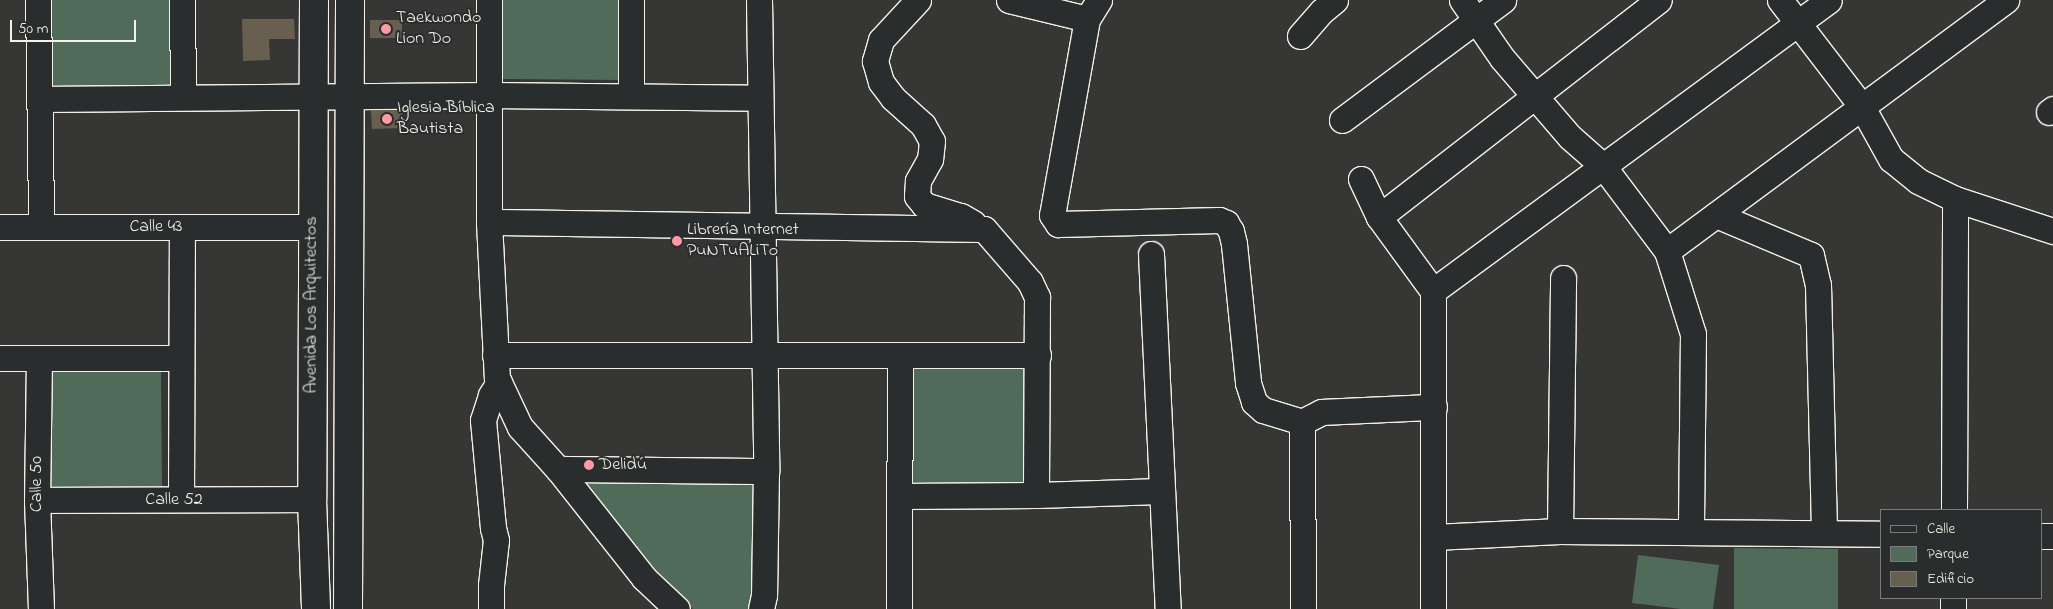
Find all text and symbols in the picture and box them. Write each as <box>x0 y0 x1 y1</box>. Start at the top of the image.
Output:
place label: Taekwondo Lion Do <box>396 8 481 50</box>
scale bar <box>12 10 139 42</box>
text: 50 m <box>18 18 48 40</box>
marker: Taekwondo Lion Do <box>380 23 392 35</box>
place label: Iglesia Bíblica Bautista <box>397 98 495 140</box>
marker: Iglesia Bíblica Bautista <box>381 113 393 125</box>
street label: Calle 43 <box>129 216 183 238</box>
street label: Avenida Los Arquitectos <box>301 216 323 394</box>
place label: Librería Internet PuNTuALiTo <box>687 220 799 262</box>
marker: Librería Internet PuNTuALiTo <box>671 235 683 247</box>
place label: Delidú <box>599 454 647 476</box>
street label: Calle 50 <box>26 456 48 512</box>
marker: Delidú <box>583 459 595 471</box>
street label: Calle 52 <box>145 489 203 511</box>
legend <box>1880 509 2043 599</box>
text: Calle <box>1927 518 1955 540</box>
text: Parque <box>1927 543 1969 565</box>
text: Edificio <box>1927 568 1974 590</box>

